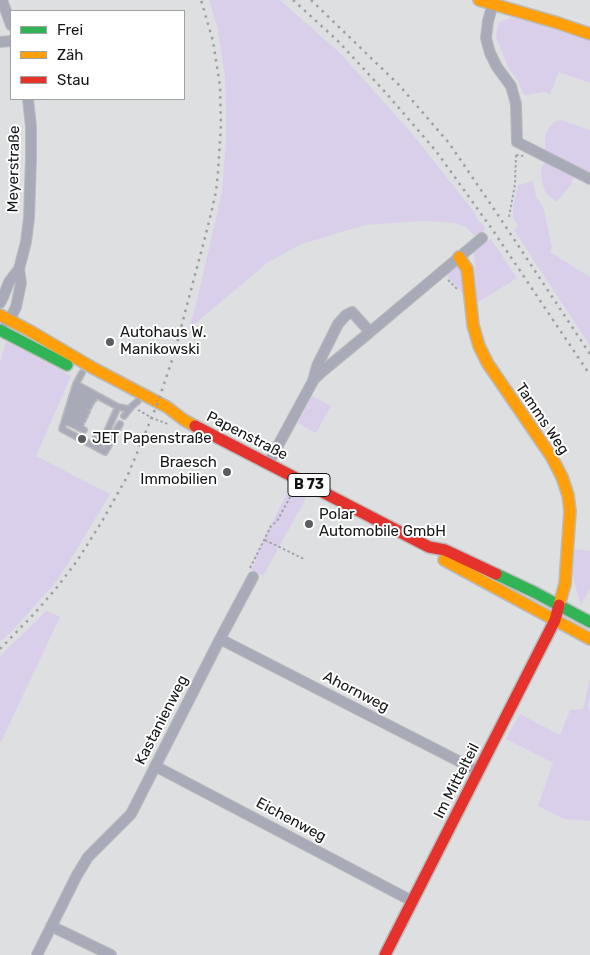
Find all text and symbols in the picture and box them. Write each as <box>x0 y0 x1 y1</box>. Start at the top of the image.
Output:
legend <box>10 10 185 100</box>
text: Frei <box>57 21 83 39</box>
text: Zäh <box>57 46 83 64</box>
text: Stau <box>57 71 90 89</box>
street label: Meyerstraße <box>4 125 24 213</box>
place label: Autohaus W. Manikowski <box>120 324 206 359</box>
marker: Autohaus W. Manikowski <box>104 336 116 348</box>
street label: Tamms Weg <box>511 380 573 458</box>
street label: Papenstraße <box>203 408 291 464</box>
place label: JET Papenstraße <box>92 430 212 448</box>
marker: JET Papenstraße <box>76 433 88 445</box>
place label: Braesch Immobilien <box>140 454 217 489</box>
marker: Braesch Immobilien <box>221 466 233 478</box>
road number: B 73 <box>288 474 330 496</box>
place label: Polar Automobile GmbH <box>319 506 446 541</box>
marker: Polar Automobile GmbH <box>303 518 315 530</box>
street label: Ahornweg <box>320 668 392 716</box>
street label: Kastanienweg <box>132 672 192 768</box>
street label: Im Mittelteil <box>430 740 484 822</box>
street label: Eichenweg <box>253 794 329 846</box>

